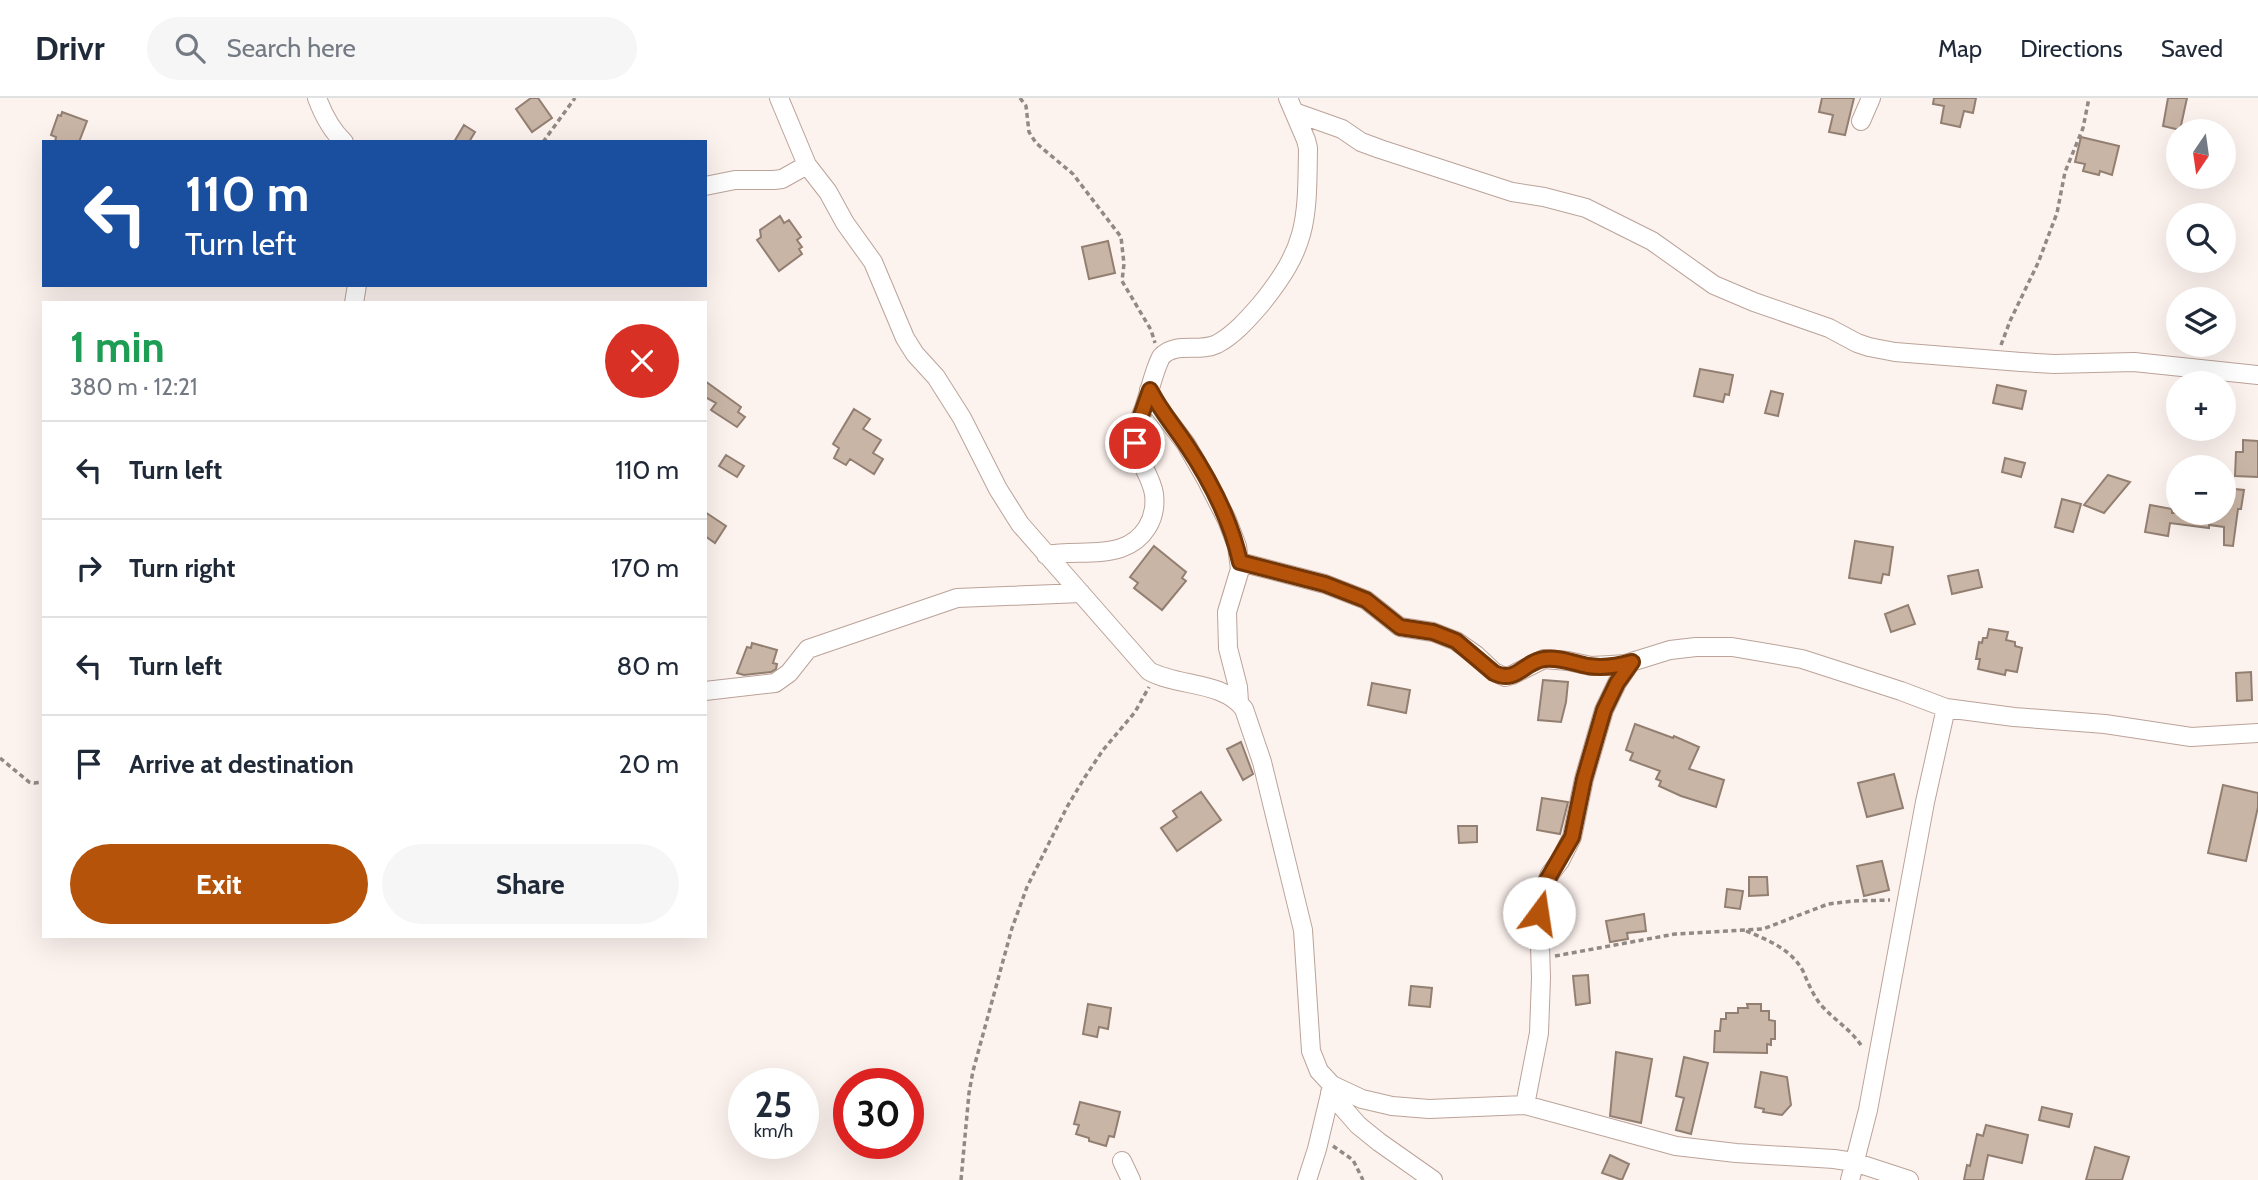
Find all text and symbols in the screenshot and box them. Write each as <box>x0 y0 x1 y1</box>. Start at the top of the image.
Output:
search box <box>147 17 637 80</box>
text: Drivr <box>35 28 105 68</box>
icon: search <box>171 29 209 67</box>
text: Search here <box>227 32 356 64</box>
text: Map <box>1938 34 1982 63</box>
text: Directions <box>2020 34 2123 63</box>
text: Saved <box>2161 34 2223 63</box>
north arrow <box>2166 119 2236 189</box>
map controls <box>2166 119 2236 525</box>
text: 110 m <box>185 164 309 223</box>
icon: left <box>70 168 161 259</box>
button: search <box>2166 203 2236 273</box>
text: Turn left <box>185 224 296 263</box>
button: layers <box>2166 287 2236 357</box>
text: 1 min <box>70 321 165 373</box>
button: close <box>605 324 679 398</box>
button: + <box>2166 371 2236 441</box>
text: 380 m · 12:21 <box>70 373 198 401</box>
pin <box>1105 413 1165 473</box>
icon: arrive <box>1116 424 1154 462</box>
icon: left <box>70 451 108 489</box>
text: Turn left <box>129 454 222 486</box>
text: 110 m <box>615 454 679 486</box>
button: − <box>2166 455 2236 525</box>
icon: right <box>70 549 108 587</box>
text: Turn right <box>129 552 235 584</box>
text: 170 m <box>611 552 679 584</box>
icon: left <box>70 647 108 685</box>
text: Turn left <box>129 650 222 682</box>
text: 80 m <box>616 650 679 682</box>
icon: arrive <box>70 745 108 783</box>
text: Arrive at destination <box>129 748 354 780</box>
text: 20 m <box>619 748 679 780</box>
button: Exit <box>70 844 368 924</box>
button: Share <box>382 844 679 924</box>
position arrow <box>1502 876 1576 950</box>
speed limit sign: 30 <box>833 1068 924 1159</box>
text: 25 <box>755 1083 792 1126</box>
text: km/h <box>754 1120 793 1142</box>

